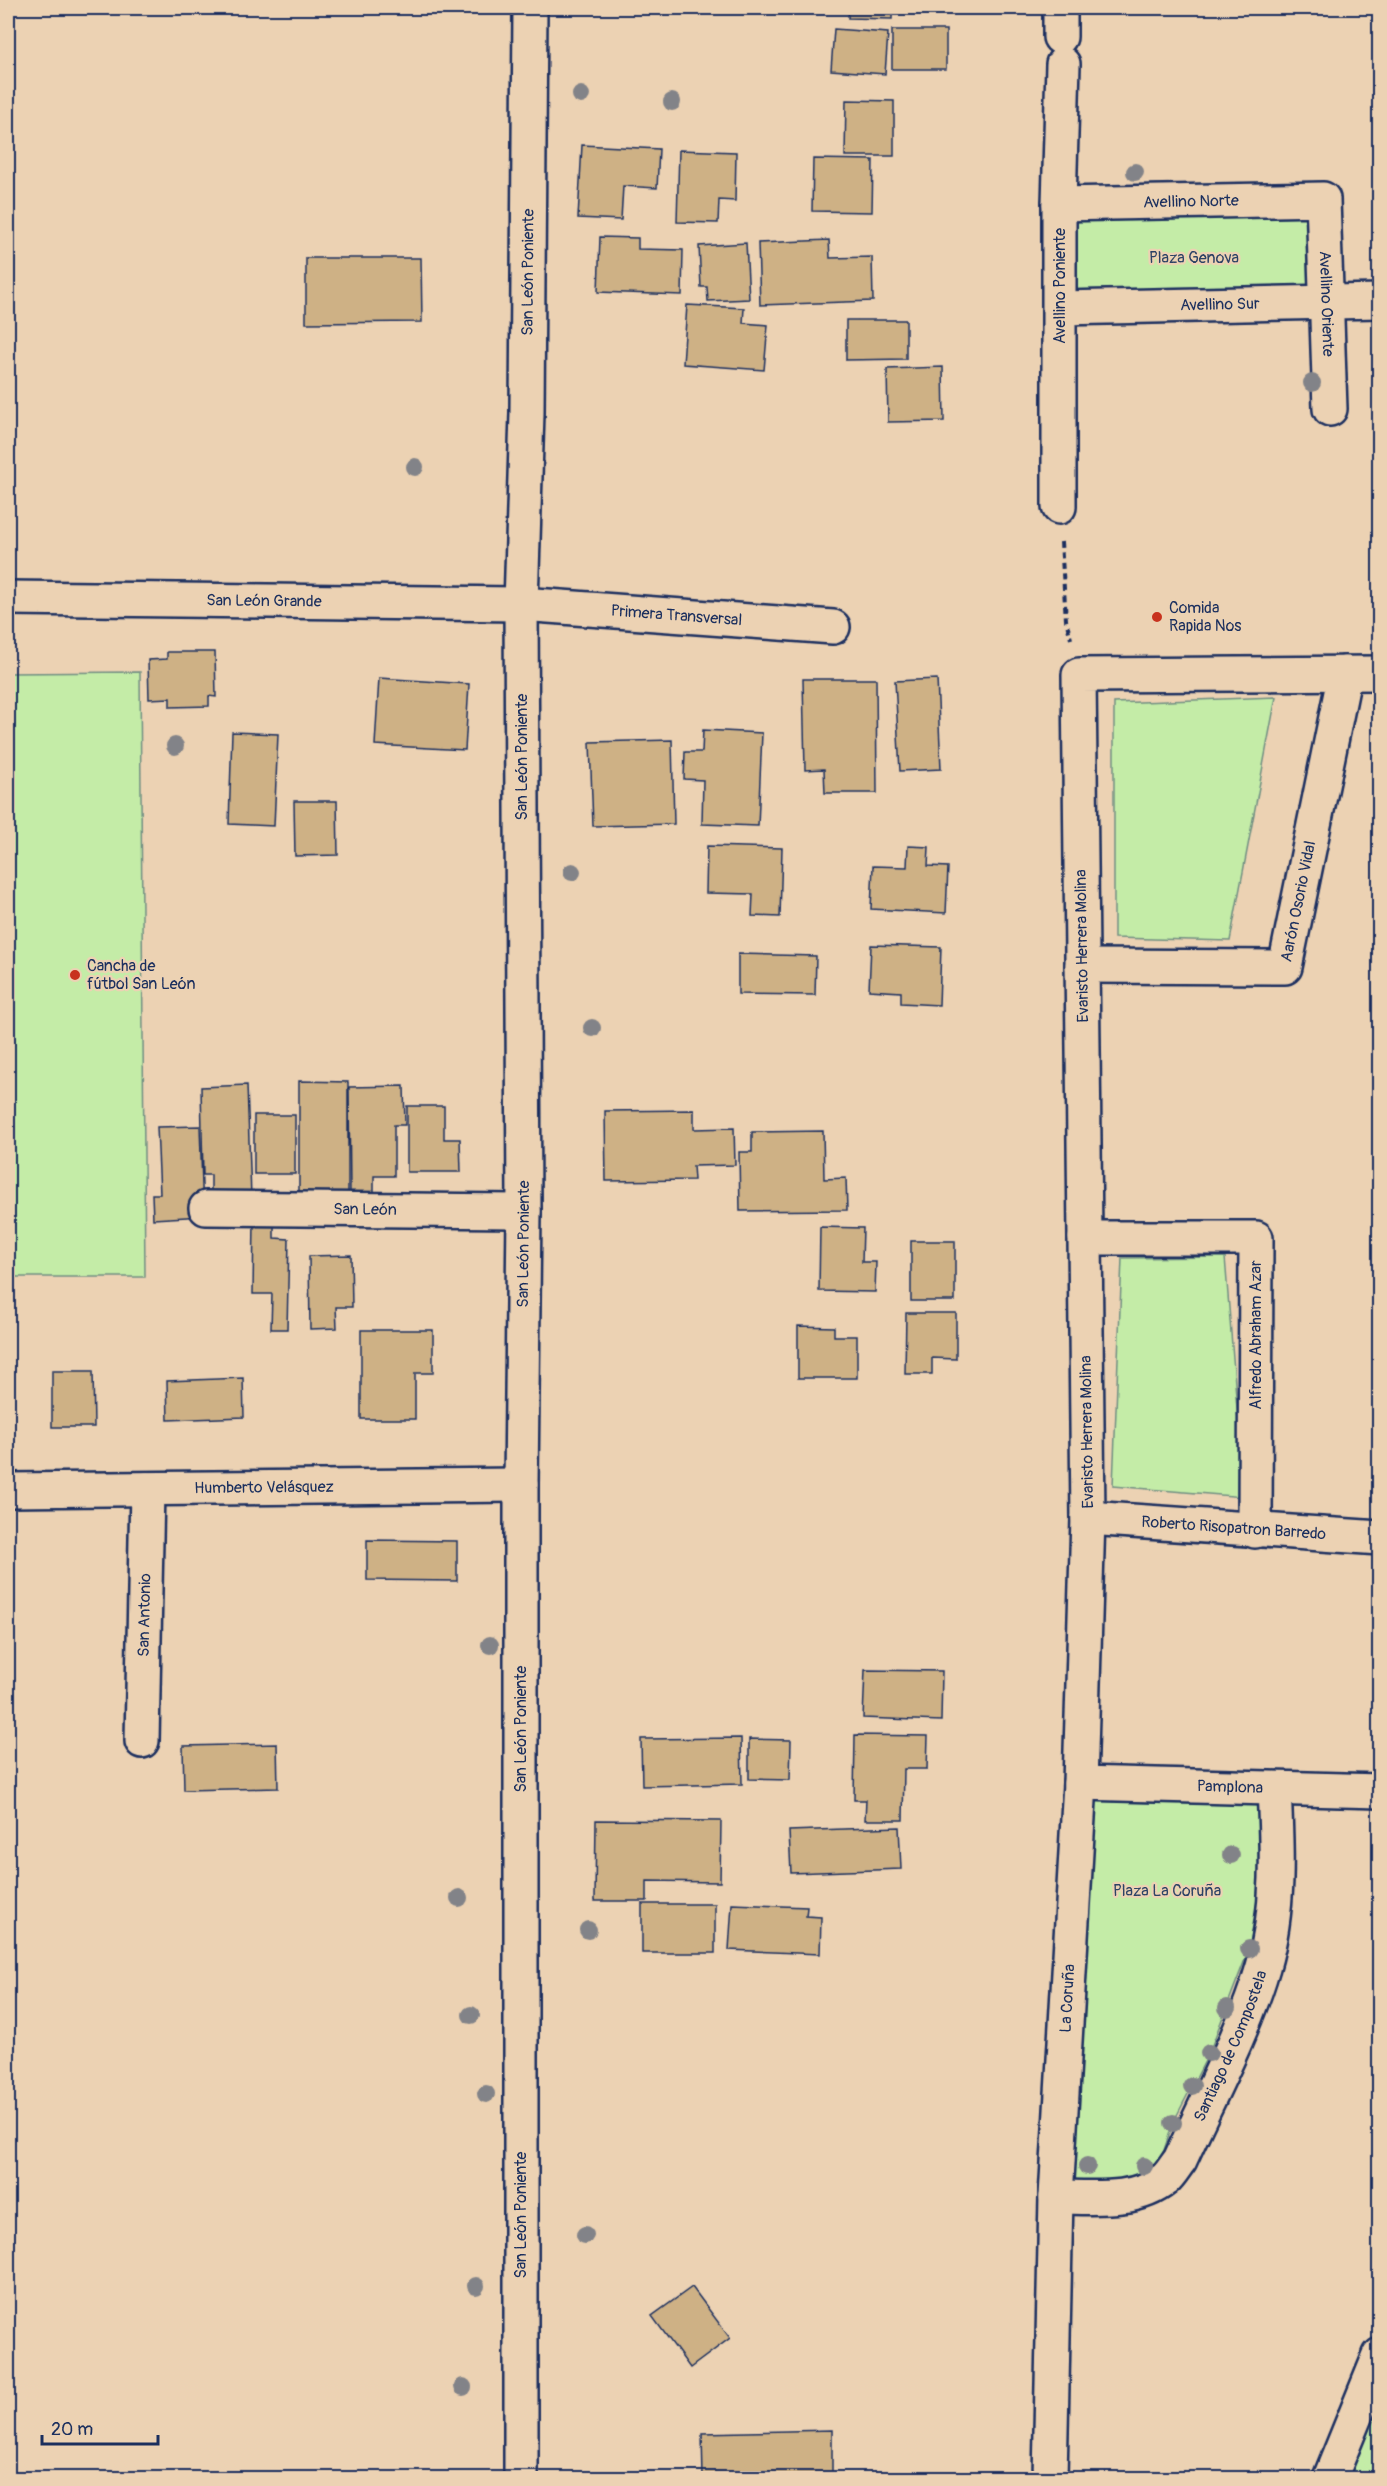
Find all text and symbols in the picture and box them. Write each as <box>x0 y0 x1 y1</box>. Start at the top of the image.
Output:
street label: Avellino Norte <box>1143 191 1239 212</box>
street label: San León Poniente <box>518 208 539 336</box>
street label: Avellino Poniente <box>1050 228 1070 344</box>
park label: Plaza Genova <box>1149 248 1239 268</box>
street label: Avellino Oriente <box>1315 251 1338 357</box>
street label: Avellino Sur <box>1180 294 1260 315</box>
street label: San León Grande <box>206 590 322 612</box>
place label: Comida Rapida Nos <box>1169 598 1241 636</box>
street label: Primera Transversal <box>610 601 743 630</box>
marker: Comida Rapida Nos <box>1150 610 1164 624</box>
street label: San León Poniente <box>512 693 532 820</box>
street label: Aarón Osorio Vidal <box>1276 839 1320 964</box>
street label: Evaristo Herrera Molina <box>1071 869 1093 1023</box>
place label: Cancha de fútbol San León <box>87 956 196 994</box>
marker: Cancha de fútbol San León <box>68 968 82 982</box>
street label: San León Poniente <box>513 1180 534 1308</box>
street label: San León <box>333 1199 397 1220</box>
street label: Alfredo Abraham Azar <box>1246 1260 1266 1410</box>
street label: Evaristo Herrera Molina <box>1076 1355 1098 1509</box>
street label: Humberto Velásquez <box>194 1477 334 1498</box>
street label: Roberto Risopatron Barredo <box>1141 1512 1327 1544</box>
street label: San Antonio <box>134 1573 155 1657</box>
street label: San León Poniente <box>511 1665 531 1792</box>
street label: Pamplona <box>1197 1776 1263 1798</box>
park label: Plaza La Coruña <box>1113 1881 1221 1901</box>
street label: La Coruña <box>1056 1963 1079 2033</box>
street label: Santiago de Compostela <box>1189 1968 1271 2125</box>
street label: San León Poniente <box>511 2151 531 2278</box>
scale bar <box>42 2408 158 2446</box>
text: 20 m <box>51 2418 93 2441</box>

